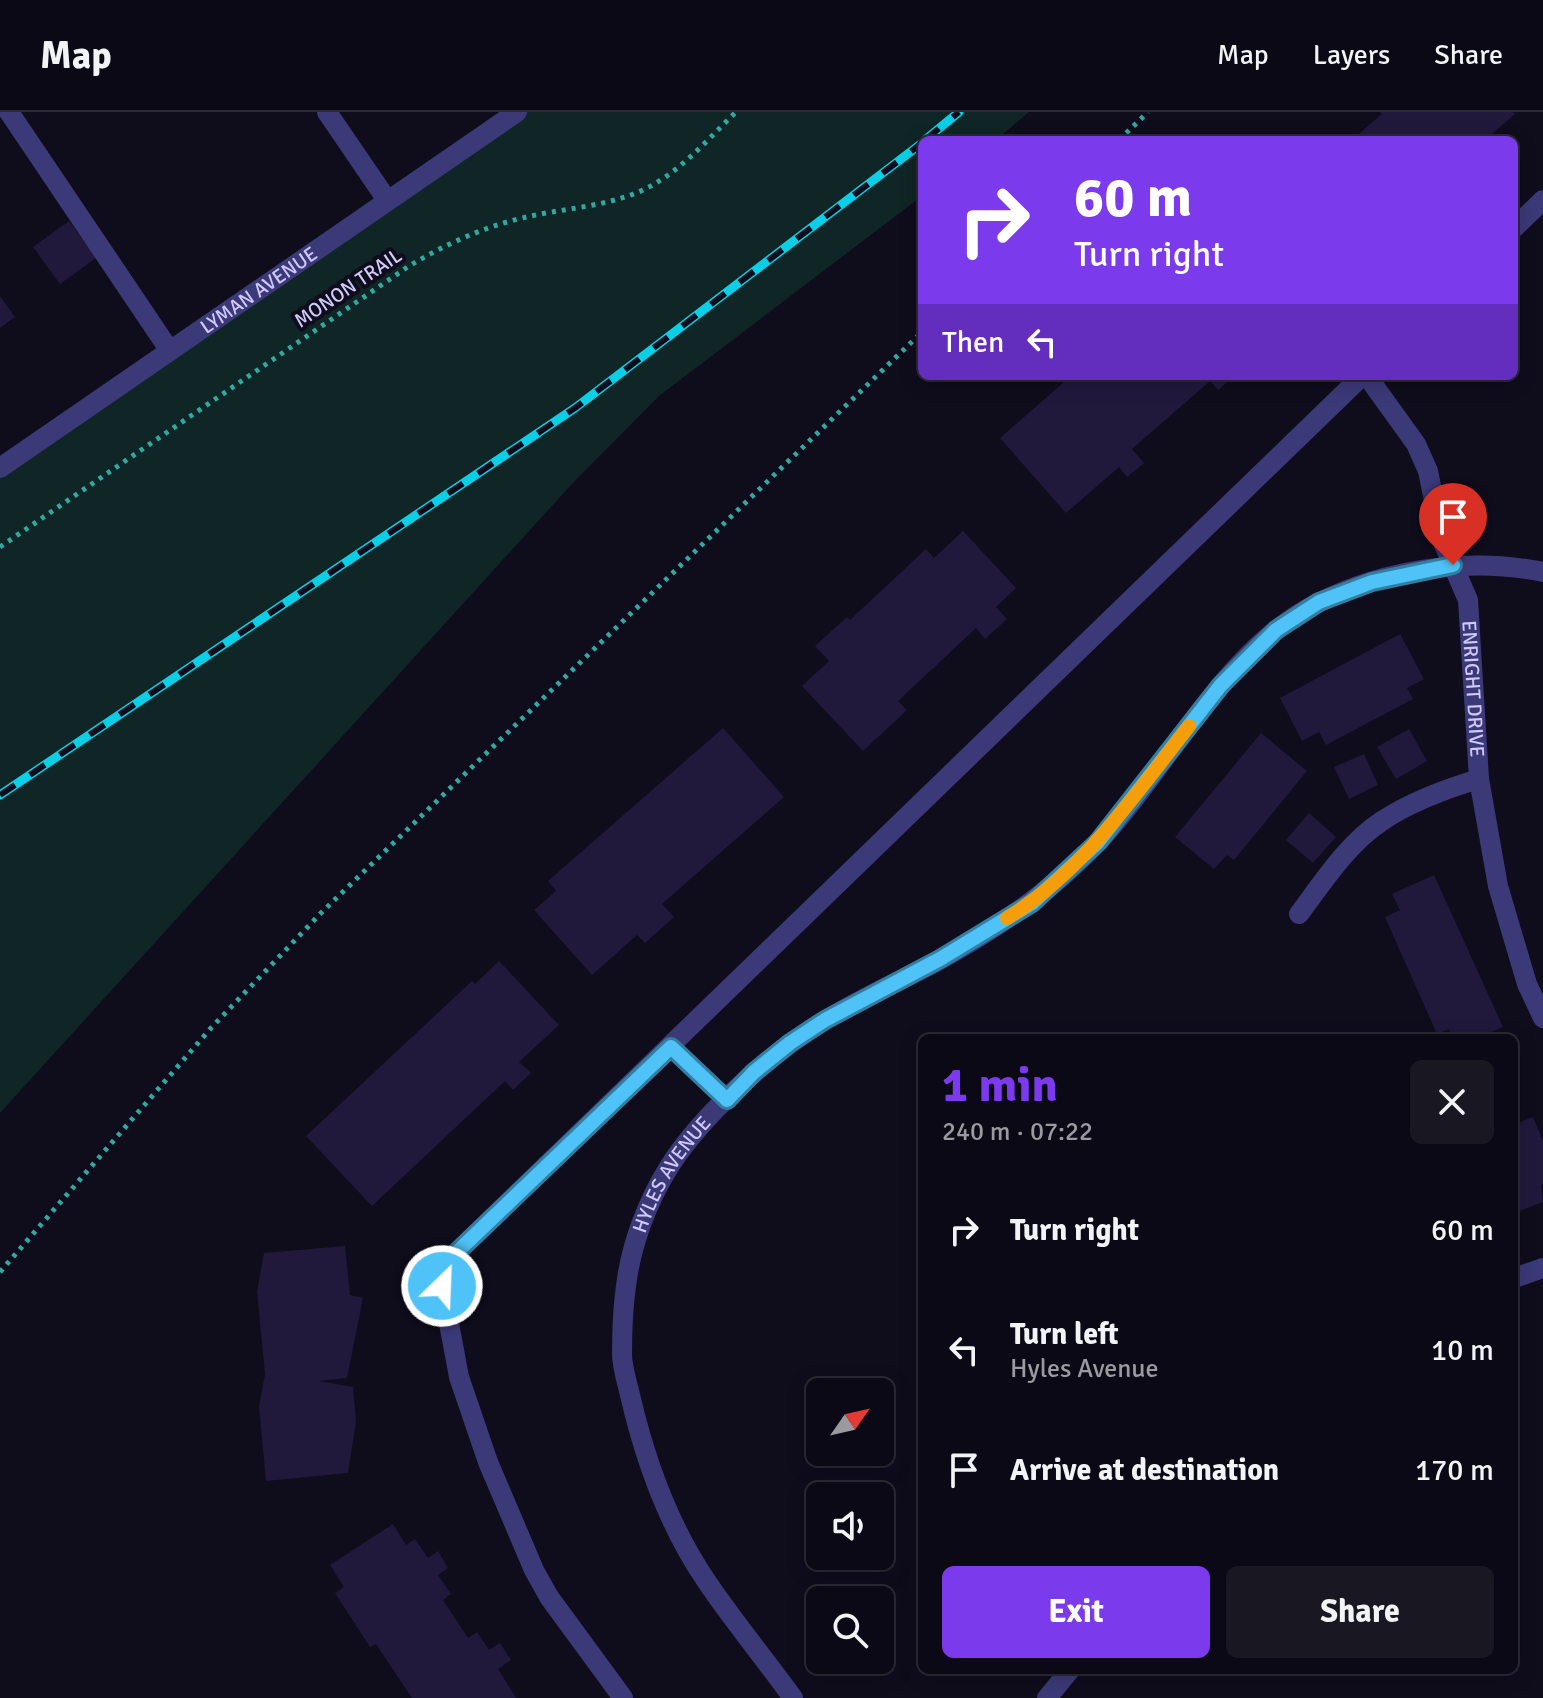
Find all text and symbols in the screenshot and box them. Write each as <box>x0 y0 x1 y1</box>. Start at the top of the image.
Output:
text: Map <box>40 32 112 79</box>
text: Map <box>1217 38 1269 72</box>
text: Layers <box>1313 38 1390 72</box>
text: Share <box>1434 38 1503 72</box>
text: 60 m <box>1074 163 1192 232</box>
icon: right <box>942 168 1046 272</box>
text: Turn right <box>1074 232 1224 277</box>
street label: LYMAN AVENUE <box>195 241 322 339</box>
street label: MONON TRAIL <box>290 243 406 333</box>
icon: left <box>1020 320 1064 364</box>
text: Then <box>942 324 1004 361</box>
pin <box>1419 483 1487 565</box>
icon: arrive <box>1431 495 1475 539</box>
street label: ENRIGHT DRIVE <box>1457 619 1490 758</box>
text: 1 min <box>942 1056 1058 1115</box>
button: close <box>1410 1060 1494 1144</box>
street label: HYLES AVENUE <box>627 1111 716 1236</box>
text: 240 m · 07:22 <box>942 1116 1093 1148</box>
icon: right <box>942 1208 986 1252</box>
text: Turn right <box>1010 1212 1139 1249</box>
text: 60 m <box>1431 1212 1494 1249</box>
position arrow <box>400 1244 484 1328</box>
text: Turn left <box>1010 1316 1119 1353</box>
icon: left <box>942 1328 986 1372</box>
text: 10 m <box>1431 1332 1494 1369</box>
text: Hyles Avenue <box>1010 1353 1159 1385</box>
north arrow <box>806 1378 894 1466</box>
map controls <box>806 1378 894 1674</box>
icon: arrive <box>942 1448 986 1492</box>
text: Arrive at destination <box>1010 1452 1279 1489</box>
text: 170 m <box>1415 1452 1494 1489</box>
button: sound <box>806 1482 894 1570</box>
button: Exit <box>942 1566 1210 1658</box>
button: Share <box>1226 1566 1494 1658</box>
button: search <box>806 1586 894 1674</box>

